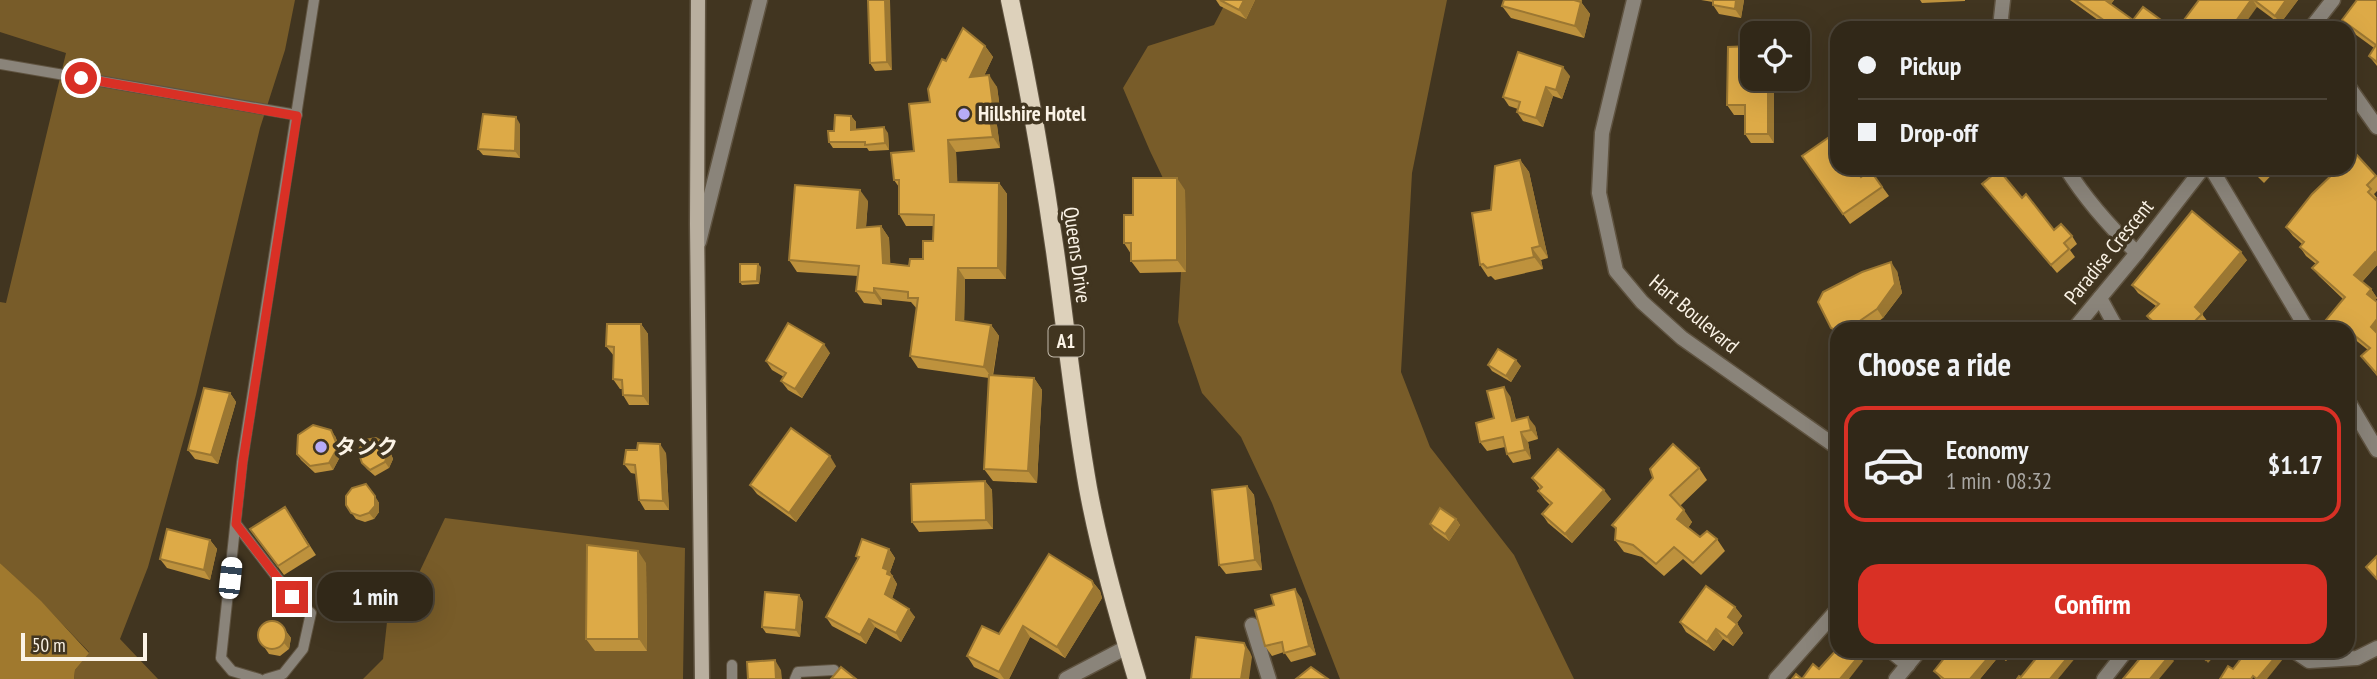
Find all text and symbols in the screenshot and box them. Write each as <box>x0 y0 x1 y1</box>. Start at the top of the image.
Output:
map controls <box>1740 21 1810 91</box>
button: locate <box>1740 21 1810 91</box>
text: Pickup <box>1900 49 1961 82</box>
route start <box>65 62 97 94</box>
place label: Hillshire Hotel <box>978 100 1087 127</box>
marker: Hillshire Hotel <box>956 106 972 122</box>
text: Drop-off <box>1900 116 1978 149</box>
street label: Paradise Crescent <box>2058 194 2159 310</box>
street label: Queens Drive <box>1057 205 1098 305</box>
street label: Hart Boulevard <box>1644 268 1745 359</box>
road number: A1 <box>1048 326 1084 356</box>
text: Choose a ride <box>1858 343 2011 385</box>
place label: タンク <box>335 433 398 460</box>
icon: car <box>1862 433 1925 496</box>
text: Economy <box>1946 433 2028 466</box>
marker: タンク <box>313 439 329 455</box>
text: $1.17 <box>2268 448 2323 481</box>
text: 1 min · 08:32 <box>1946 466 2052 495</box>
car <box>218 556 243 600</box>
button: Confirm <box>1858 564 2327 644</box>
callout: 1 min <box>316 572 432 622</box>
route end <box>276 581 308 613</box>
text: 1 min <box>352 582 398 611</box>
scale bar <box>21 630 147 662</box>
text: 50 m <box>32 633 66 657</box>

